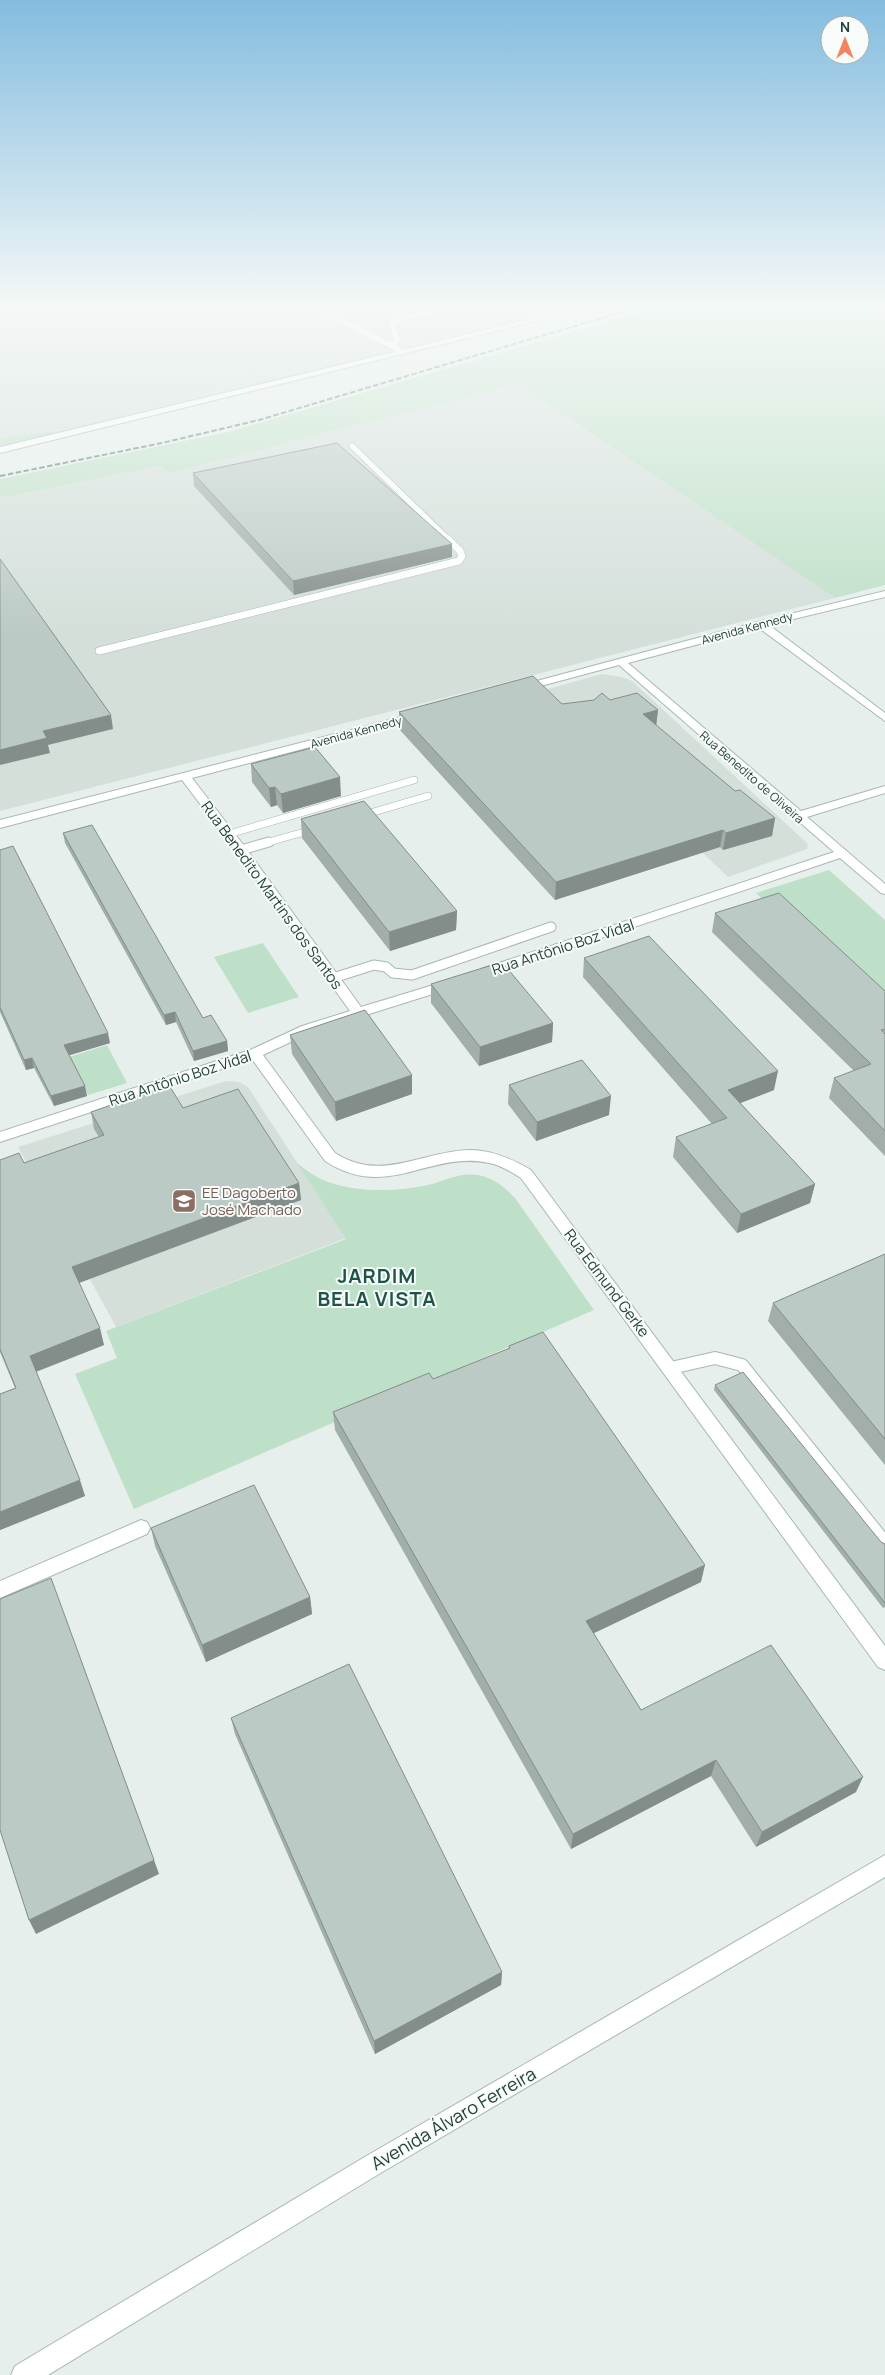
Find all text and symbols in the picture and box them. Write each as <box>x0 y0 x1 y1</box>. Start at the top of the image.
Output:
north arrow <box>820 15 870 65</box>
text: N <box>840 17 850 36</box>
street label: Avenida Kennedy <box>699 607 795 648</box>
street label: Avenida Kennedy <box>308 711 404 752</box>
street label: Rua Benedito de Oliveira <box>696 727 808 827</box>
street label: Rua Benedito Martins dos Santos <box>196 797 348 994</box>
street label: Rua Antônio Boz Vidal <box>489 914 637 980</box>
street label: Rua Antônio Boz Vidal <box>106 1045 254 1111</box>
place label: EE Dagoberto José Machado <box>202 1182 302 1220</box>
school or university icon: EE Dagoberto José Machado <box>171 1188 197 1214</box>
street label: Rua Edmund Gerke <box>559 1225 655 1342</box>
district label: JARDIM BELA VISTA <box>317 1262 437 1312</box>
street label: Avenida Álvaro Ferreira <box>366 2061 540 2175</box>

